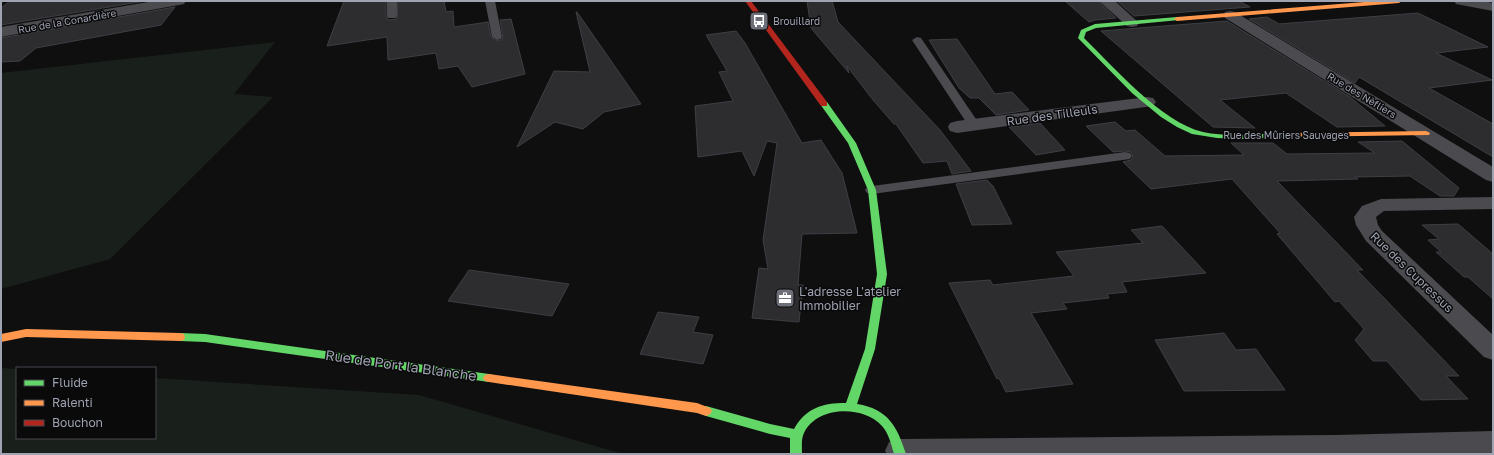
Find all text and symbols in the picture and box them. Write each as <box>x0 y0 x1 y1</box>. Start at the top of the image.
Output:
street label: Rue de la Conardière <box>17 6 117 36</box>
bus stop icon: Brouillard <box>748 10 770 32</box>
place label: Brouillard <box>773 15 820 27</box>
street label: Rue des Nèfliers <box>1325 70 1399 120</box>
street label: Rue des Tilleuls <box>1006 101 1098 129</box>
street label: Rue des Mûriers Sauvages <box>1223 129 1349 141</box>
street label: Rue des Cupressus <box>1367 229 1457 315</box>
place label: L'adresse L'atelier Immobilier <box>799 284 901 313</box>
office icon: L'adresse L'atelier Immobilier <box>774 287 796 309</box>
street label: Rue de Port la Blanche <box>324 346 478 384</box>
legend <box>16 367 156 439</box>
text: Fluide <box>52 375 88 390</box>
text: Ralenti <box>52 395 93 410</box>
text: Bouchon <box>52 415 103 430</box>

